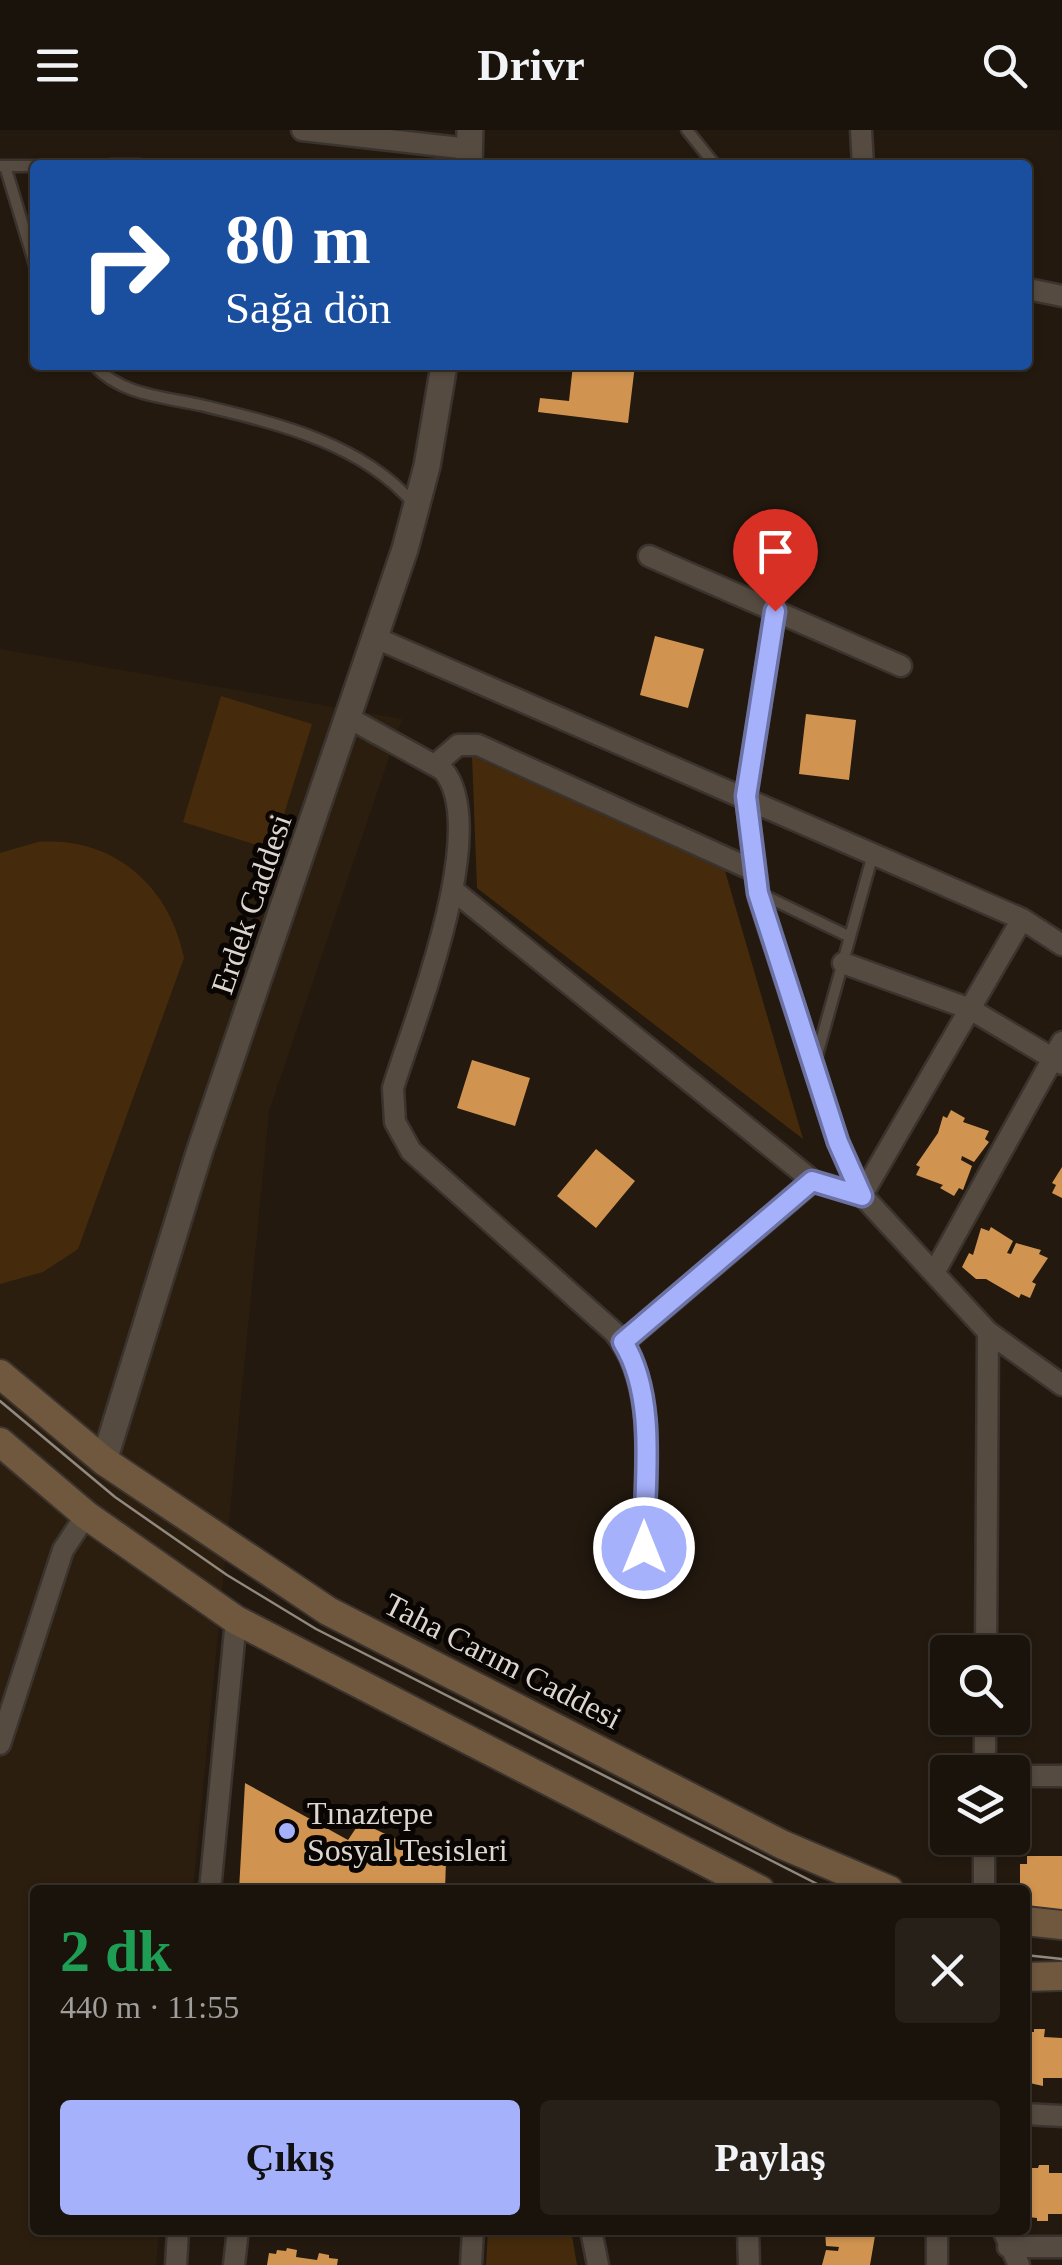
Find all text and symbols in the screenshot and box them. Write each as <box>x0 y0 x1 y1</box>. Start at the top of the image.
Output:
icon: menu <box>30 38 85 93</box>
icon: search <box>977 38 1032 93</box>
text: Drivr <box>477 40 585 90</box>
icon: right <box>60 200 190 330</box>
text: 80 m <box>225 201 371 278</box>
text: Sağa dön <box>225 283 391 333</box>
pin <box>733 509 818 612</box>
icon: arrive <box>748 524 803 579</box>
street label: Erdek Caddesi <box>203 809 299 999</box>
position arrow <box>592 1496 696 1600</box>
street label: Taha Carım Caddesi <box>379 1586 627 1736</box>
map controls <box>930 1635 1030 1855</box>
button: search <box>930 1635 1030 1735</box>
button: layers <box>930 1755 1030 1855</box>
place label: Tınaztepe Sosyal Tesisleri <box>307 1795 508 1868</box>
marker: Tınaztepe Sosyal Tesisleri <box>276 1820 298 1842</box>
text: 2 dk <box>60 1918 172 1984</box>
button: close <box>895 1918 1000 2023</box>
text: 440 m · 11:55 <box>60 1989 239 2025</box>
button: Çıkış <box>60 2100 520 2215</box>
button: Paylaş <box>540 2100 1000 2215</box>

